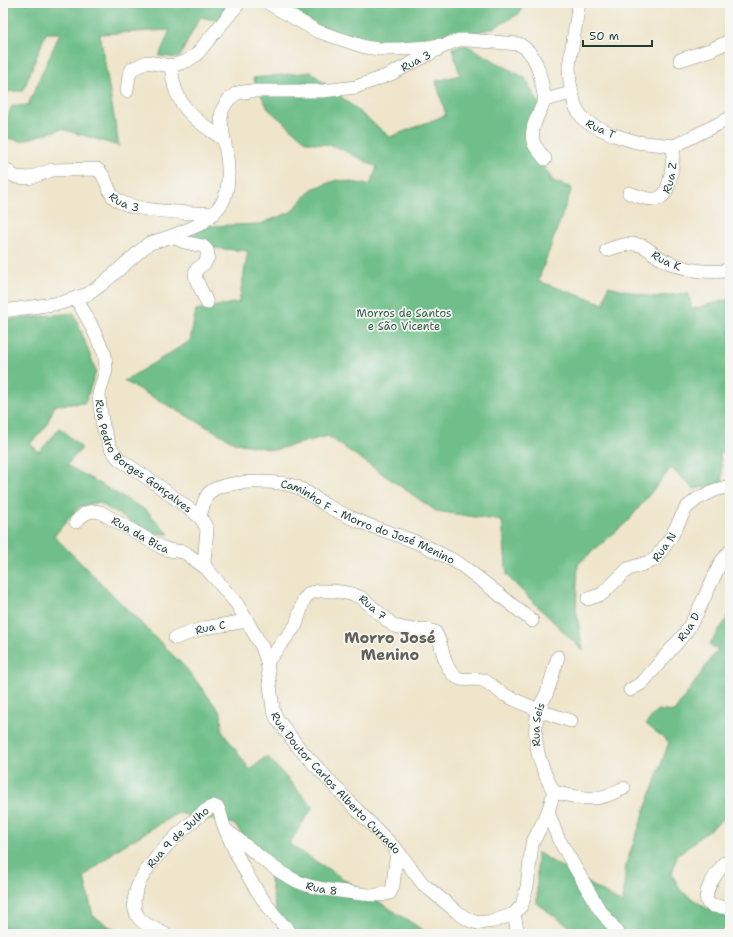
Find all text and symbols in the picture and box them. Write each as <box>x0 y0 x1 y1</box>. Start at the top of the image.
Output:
scale bar <box>583 22 652 48</box>
text: 50 m <box>589 28 619 44</box>
street label: Rua 3 <box>398 47 434 75</box>
street label: Rua T <box>583 116 618 143</box>
street label: Rua Z <box>659 161 680 196</box>
street label: Rua 3 <box>105 189 141 216</box>
street label: Rua K <box>648 247 683 274</box>
park label: Morros de Santos e São Vicente <box>357 306 452 334</box>
street label: Rua Pedro Borges Gonçalves <box>91 399 195 517</box>
street label: Caminho F - Morro do José Menino <box>279 477 458 568</box>
street label: Rua da Bica <box>109 513 171 557</box>
street label: Rua N <box>649 530 680 565</box>
street label: Rua 7 <box>355 591 389 624</box>
street label: Rua D <box>674 610 704 645</box>
street label: Rua C <box>193 618 227 639</box>
district label: Morro José Menino <box>344 628 436 665</box>
street label: Rua Seis <box>529 700 549 747</box>
street label: Rua Doutor Carlos Alberto Currado <box>267 710 404 858</box>
street label: Rua 9 de Julho <box>144 803 213 871</box>
street label: Rua 8 <box>304 878 338 899</box>

